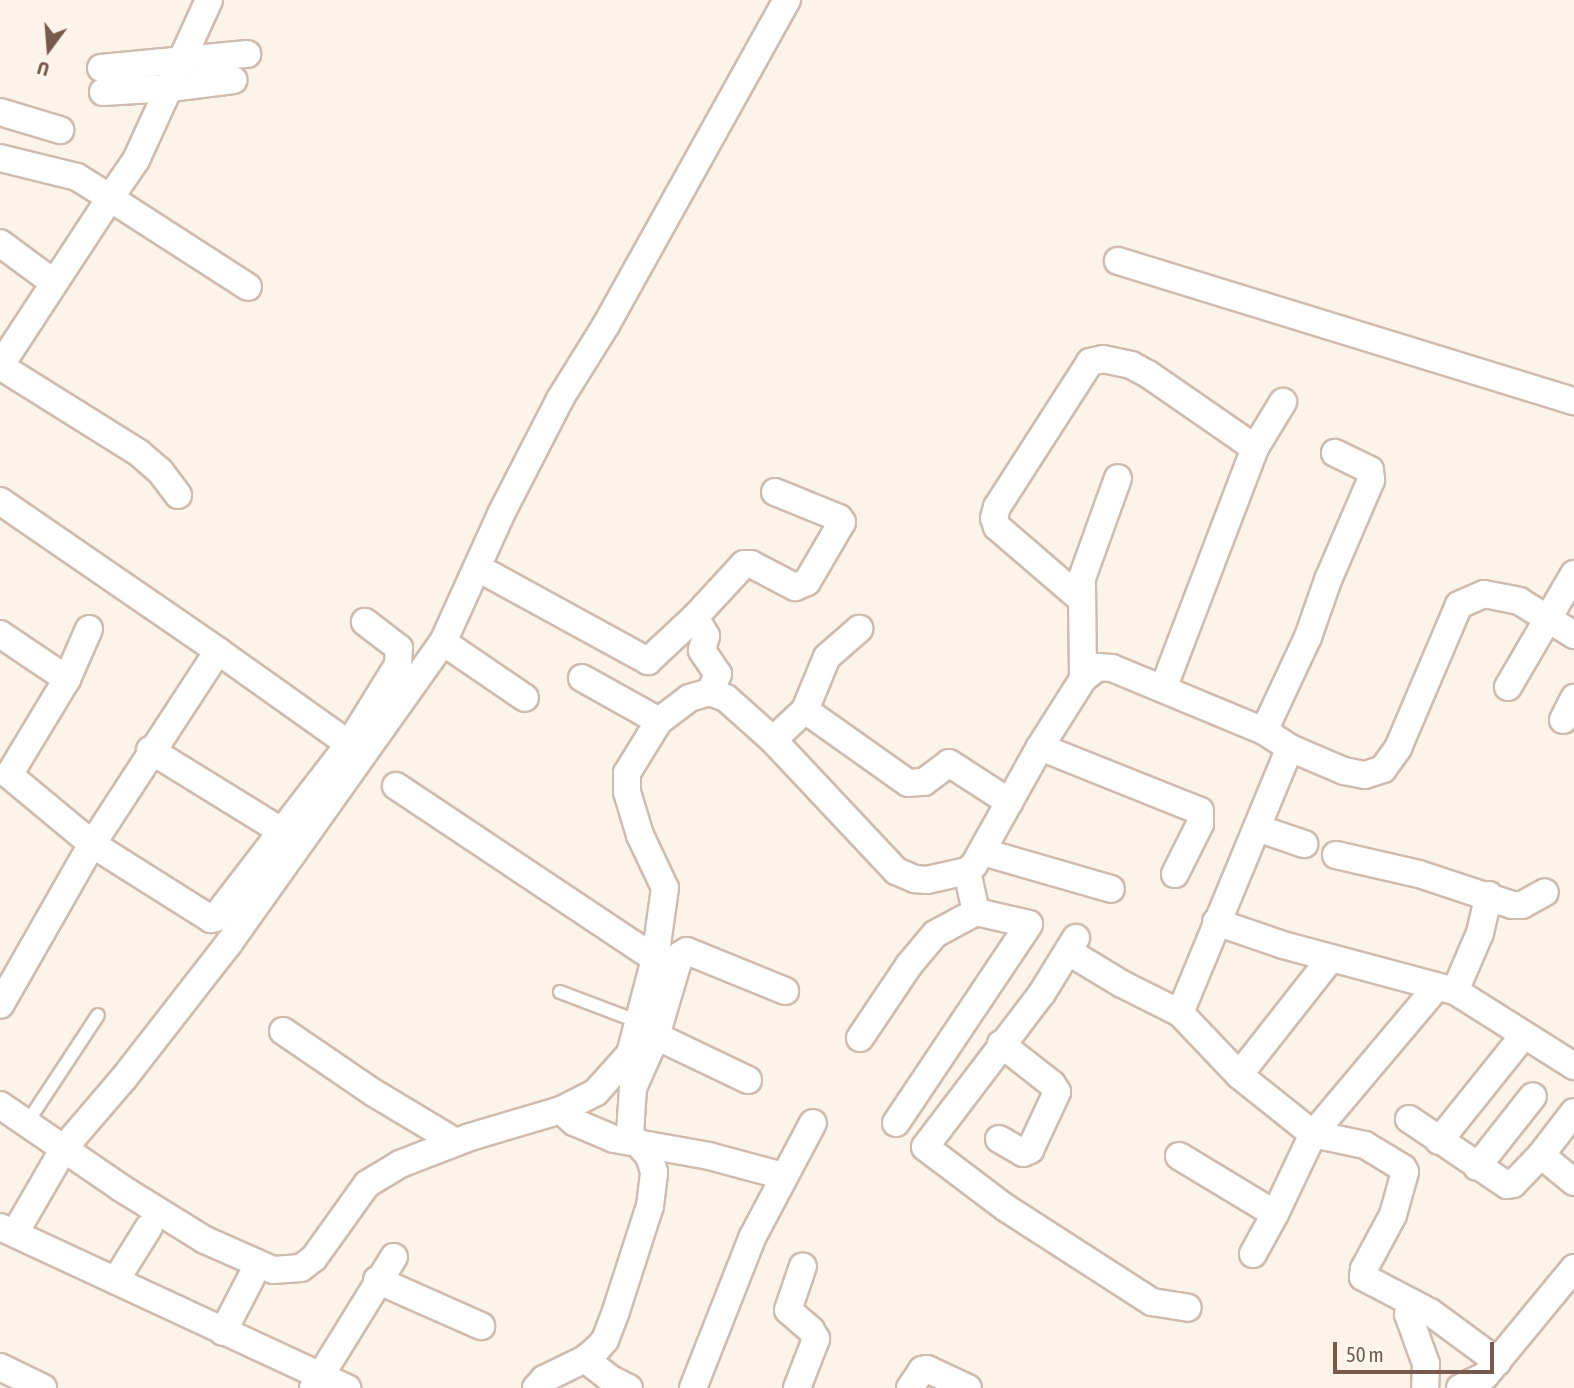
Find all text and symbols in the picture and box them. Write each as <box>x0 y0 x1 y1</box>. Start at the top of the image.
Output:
north arrow <box>14 14 84 84</box>
text: U <box>35 57 52 81</box>
scale bar <box>1336 1328 1497 1372</box>
text: 50 m <box>1346 1342 1384 1366</box>

